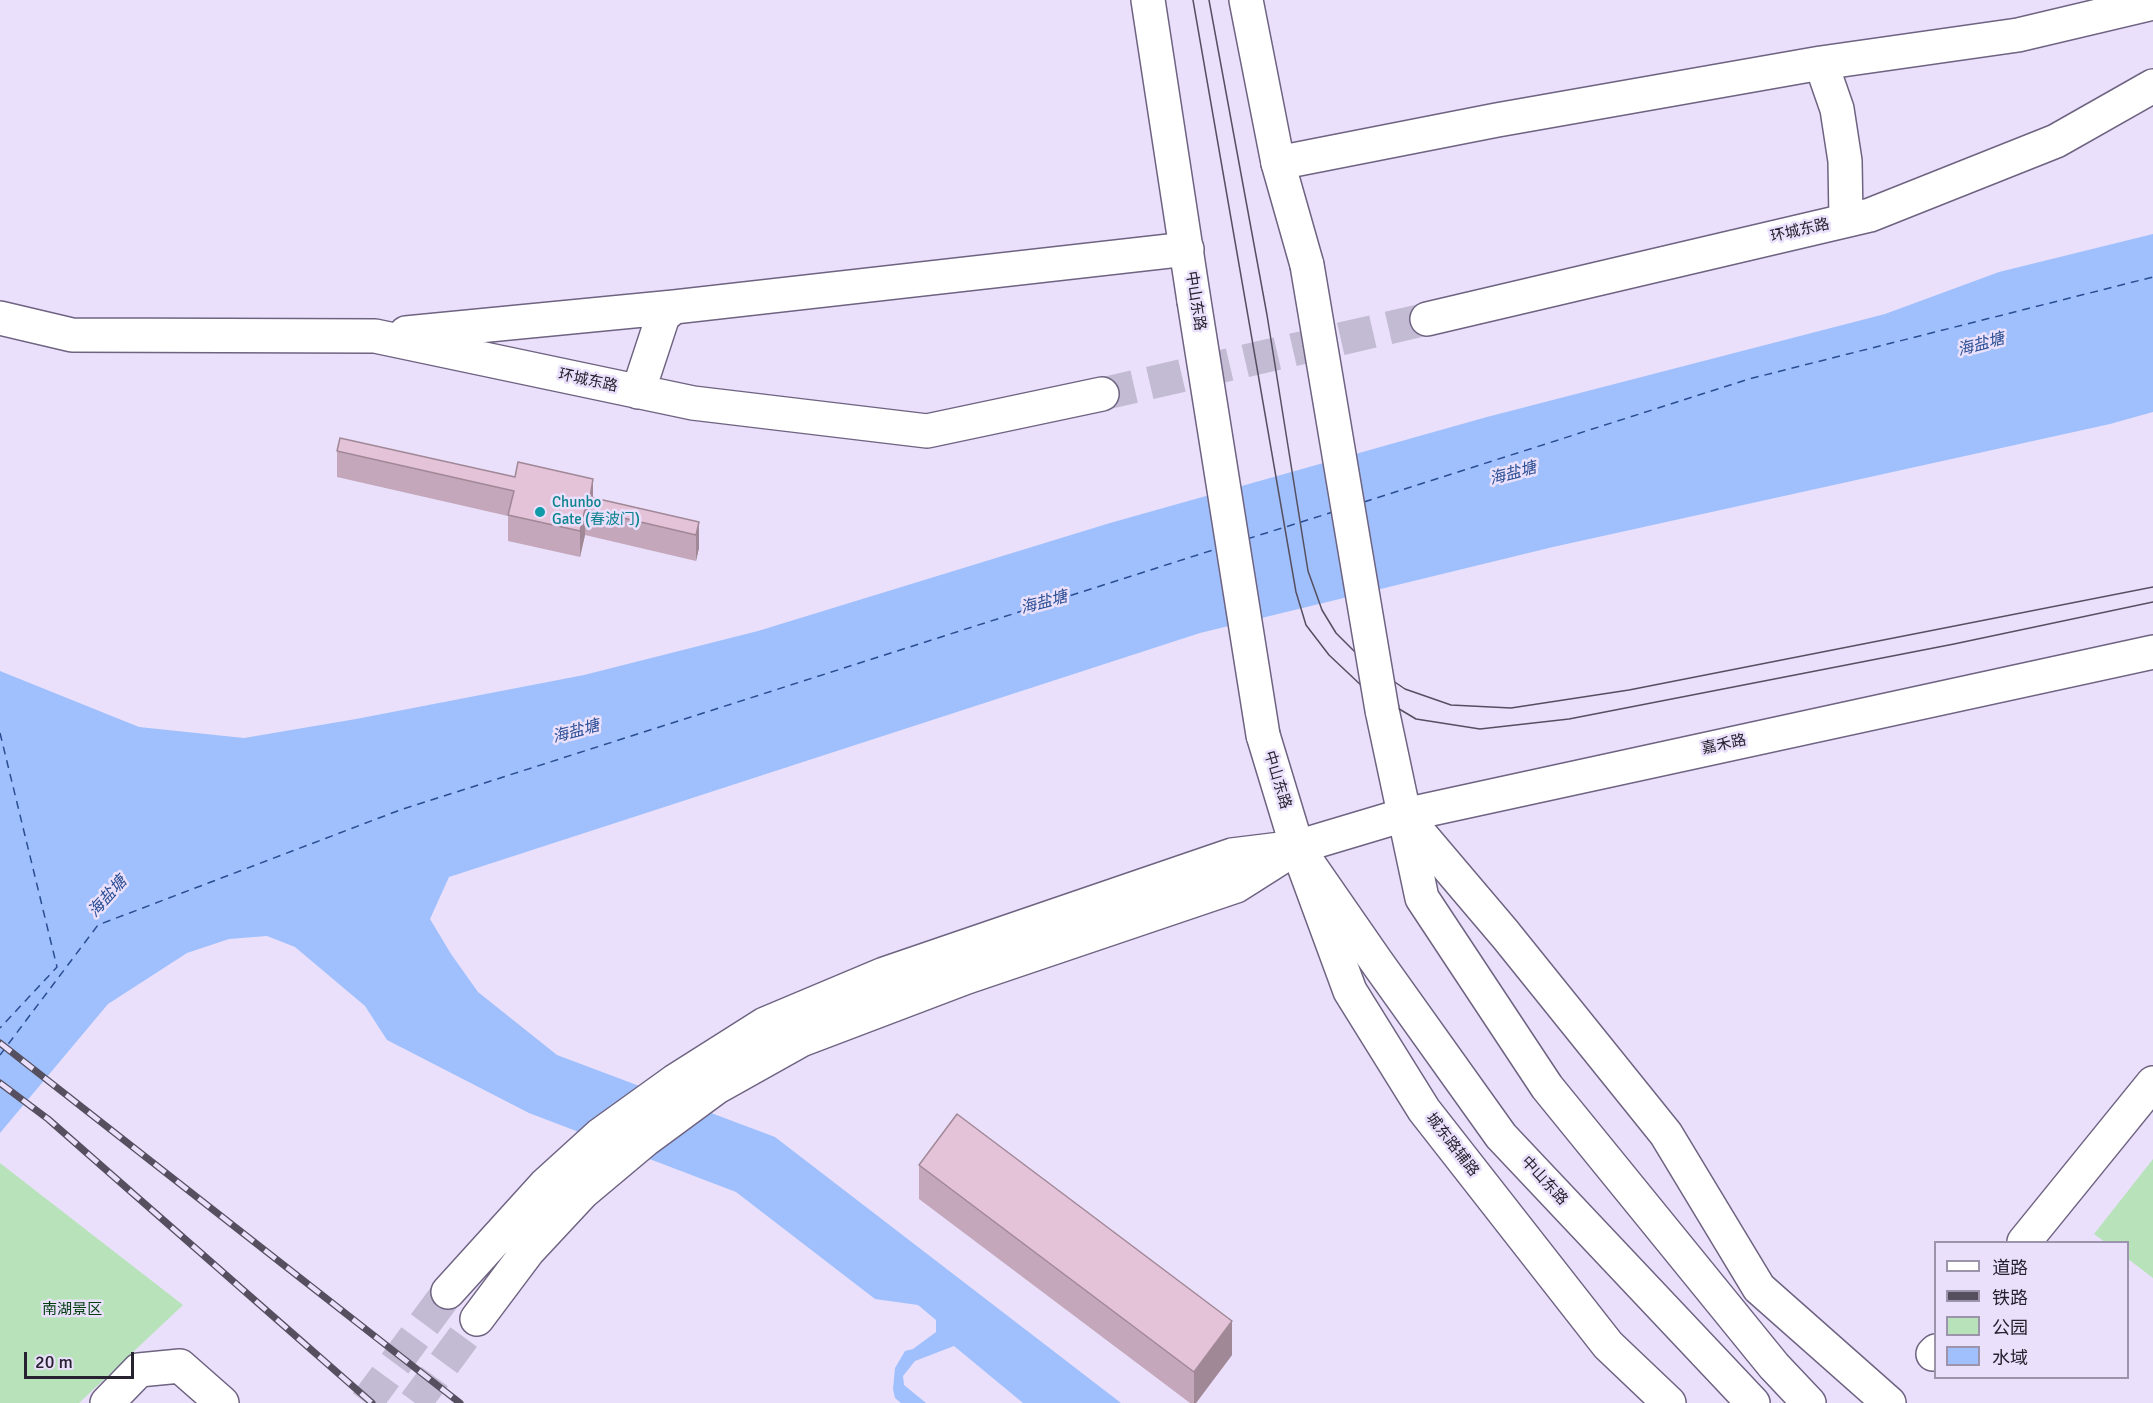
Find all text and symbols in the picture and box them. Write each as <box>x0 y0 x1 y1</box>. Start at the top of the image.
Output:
street label: 环城东路 <box>1769 215 1831 247</box>
street label: 中山东路 <box>1181 270 1209 332</box>
water label: 海盐塘 <box>1955 330 2007 360</box>
street label: 环城东路 <box>557 366 619 396</box>
water label: 海盐塘 <box>1487 459 1539 489</box>
place label: Chunbo Gate (春波门) <box>552 494 640 529</box>
marker: Chunbo Gate (春波门) <box>533 505 547 519</box>
water label: 海盐塘 <box>1018 588 1070 618</box>
water label: 海盐塘 <box>550 717 602 747</box>
street label: 嘉禾路 <box>1700 732 1748 758</box>
street label: 中山东路 <box>1260 749 1294 811</box>
water label: 海盐塘 <box>85 873 131 921</box>
street label: 城东路辅路 <box>1422 1110 1482 1180</box>
street label: 中山东路 <box>1517 1153 1571 1209</box>
legend <box>1934 1241 2129 1379</box>
text: 道路 <box>1992 1257 2028 1279</box>
text: 铁路 <box>1992 1287 2028 1309</box>
park label: 南湖景区 <box>42 1301 102 1319</box>
text: 公园 <box>1992 1317 2028 1339</box>
scale bar <box>27 1340 136 1378</box>
text: 水域 <box>1992 1347 2028 1369</box>
text: 20 m <box>35 1351 73 1373</box>

